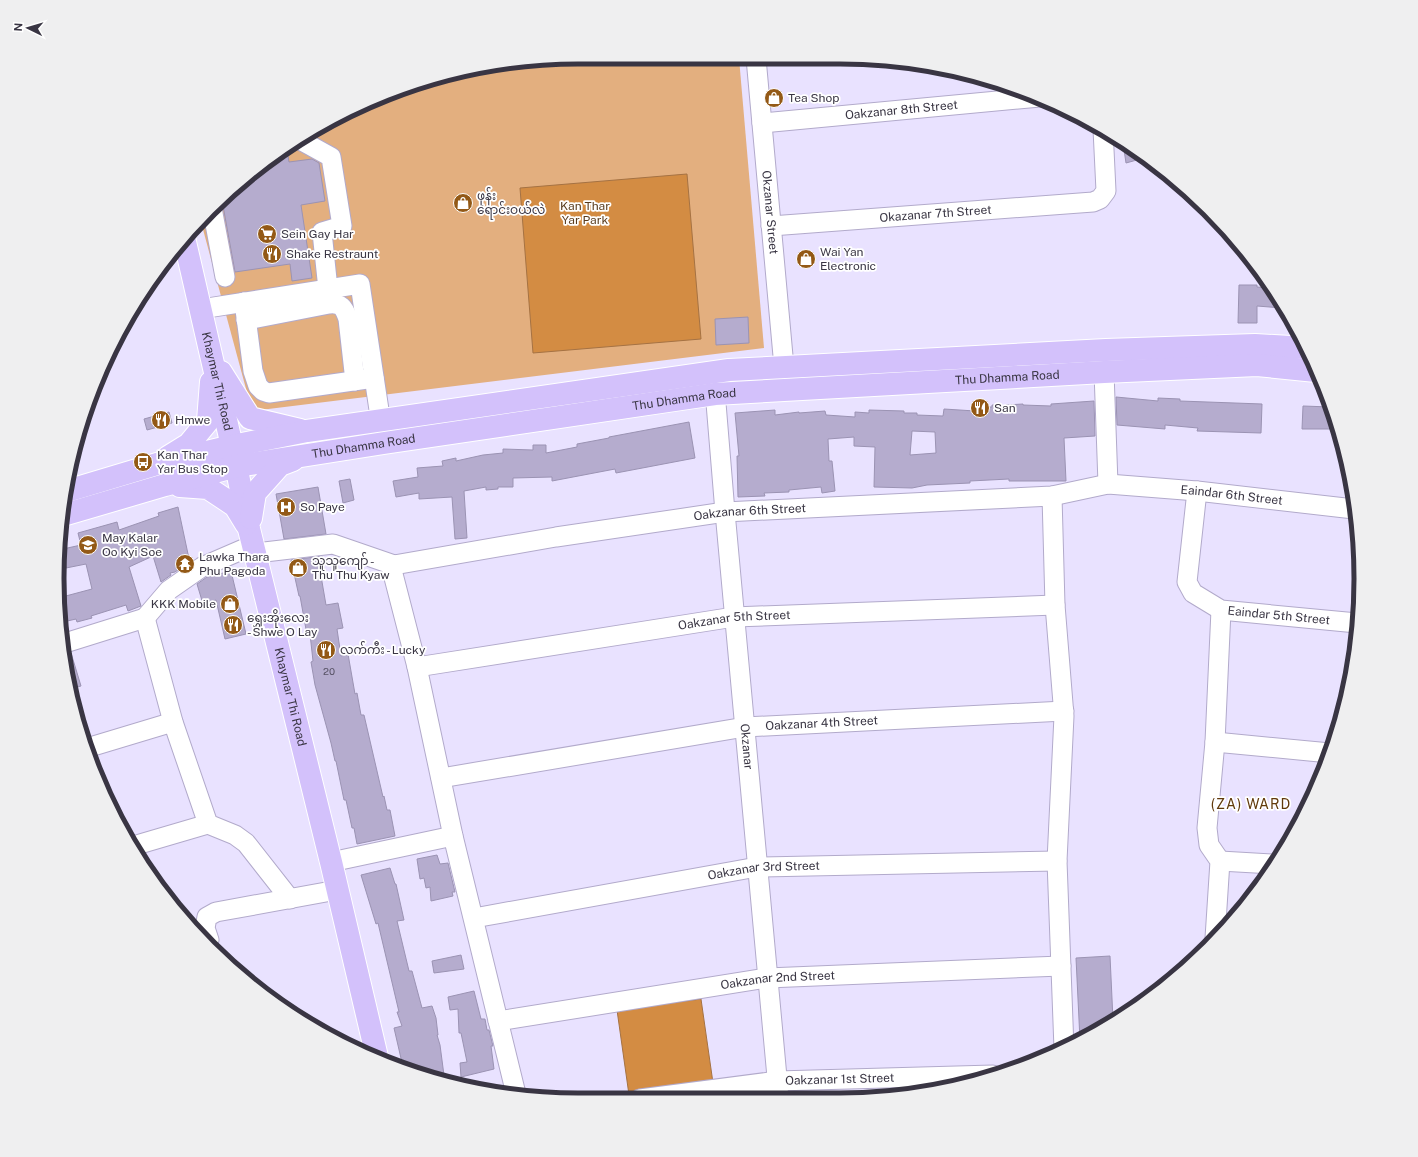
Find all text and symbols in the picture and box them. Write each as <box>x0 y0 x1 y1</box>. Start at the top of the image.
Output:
north arrow <box>8 8 48 48</box>
text: N <box>12 22 24 32</box>
shop icon: Tea Shop <box>763 87 785 109</box>
place label: Tea Shop <box>788 91 839 105</box>
street label: Oakzanar 8th Street <box>844 98 959 122</box>
street label: Okzanar Street <box>759 170 781 255</box>
place label: ဖုန်း ရောင်းဝယ်လဲ <box>477 187 545 220</box>
shop icon: ဖုန်း ရောင်းဝယ်လဲ <box>452 192 474 214</box>
park label: Kan Thar Yar Park <box>560 199 610 227</box>
street label: Okazanar 7th Street <box>879 203 992 225</box>
supermarket icon: Sein Gay Har <box>256 223 278 245</box>
place label: Sein Gay Har <box>281 227 354 241</box>
restaurant icon: Shake Restraunt <box>261 243 283 265</box>
place label: Wai Yan Electronic <box>820 245 876 273</box>
place label: Shake Restraunt <box>286 247 379 261</box>
shop icon: Wai Yan Electronic <box>795 248 817 270</box>
street label: Khaymar Thi Road <box>199 331 235 432</box>
street label: Thu Dhamma Road <box>955 368 1060 387</box>
street label: Thu Dhamma Road <box>631 386 736 413</box>
restaurant icon: San <box>969 397 991 419</box>
place label: San <box>994 401 1016 415</box>
restaurant icon: Hmwe <box>150 409 172 431</box>
place label: Hmwe <box>175 413 211 427</box>
street label: Thu Dhamma Road <box>311 431 416 461</box>
place label: Kan Thar Yar Bus Stop <box>157 448 228 476</box>
bus stop icon: Kan Thar Yar Bus Stop <box>132 451 154 473</box>
street label: Eaindar 6th Street <box>1180 483 1284 508</box>
hospital icon: So Paye <box>275 496 297 518</box>
place label: So Paye <box>300 500 345 514</box>
street label: Oakzanar 6th Street <box>693 501 807 524</box>
place label: May Kalar Oo Kyi Soe <box>102 531 162 559</box>
school or university icon: May Kalar Oo Kyi Soe <box>77 534 99 556</box>
place label: Lawka Thara Phu Pagoda <box>199 550 269 578</box>
place label: သူသူကျော် - Thu Thu Kyaw <box>312 552 390 582</box>
temple icon: Lawka Thara Phu Pagoda <box>174 553 196 575</box>
shop icon: သူသူကျော် - Thu Thu Kyaw <box>287 557 309 579</box>
shop icon: KKK Mobile <box>219 593 241 615</box>
place label: KKK Mobile <box>151 597 216 611</box>
street label: Eaindar 5th Street <box>1227 604 1331 627</box>
street label: Oakzanar 5th Street <box>677 608 791 633</box>
place label: ရွှေးအိုးလေး - Shwe O Lay <box>247 609 318 639</box>
restaurant icon: ရွှေးအိုးလေး - Shwe O Lay <box>222 614 244 636</box>
restaurant icon: လက်ကီး - Lucky <box>315 639 337 661</box>
place label: လက်ကီး - Lucky <box>340 641 426 657</box>
street label: Khaymar Thi Road <box>271 646 309 748</box>
house number: 20 <box>323 665 335 677</box>
street label: Oakzanar 4th Street <box>765 713 879 733</box>
street label: Okzanar <box>737 723 756 770</box>
district label: (ZA) WARD <box>1211 796 1291 812</box>
street label: Oakzanar 3rd Street <box>706 859 820 883</box>
street label: Oakzanar 2nd Street <box>720 968 836 992</box>
street label: Oakzanar 1st Street <box>785 1071 895 1088</box>

